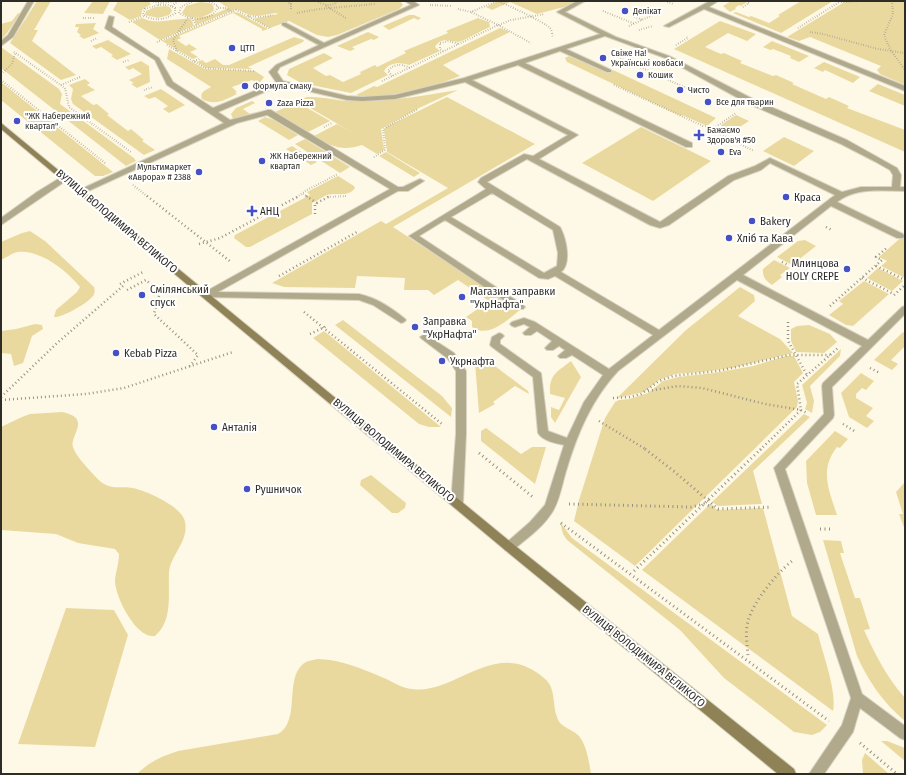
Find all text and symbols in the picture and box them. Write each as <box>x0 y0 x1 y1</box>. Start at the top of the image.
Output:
marker: Делікат <box>620 6 630 16</box>
place label: Делікат <box>632 6 662 16</box>
marker: ЦТП <box>227 43 237 53</box>
place label: ЦТП <box>240 43 255 53</box>
place label: Свіже На! Українські ковбаси <box>610 48 683 68</box>
marker: Свіже На! Українські ковбаси <box>598 53 608 63</box>
marker: Кошик <box>635 70 645 80</box>
place label: Кошик <box>648 70 674 80</box>
marker: Формула смаку <box>240 81 250 91</box>
place label: Формула смаку <box>253 81 312 91</box>
marker: Чисто <box>675 85 685 95</box>
place label: Чисто <box>688 85 710 95</box>
marker: Все для тварин <box>703 97 713 107</box>
place label: Все для тварин <box>716 97 774 107</box>
marker: Zaza Pizza <box>264 98 274 108</box>
place label: Zaza Pizza <box>277 98 314 108</box>
place label: "ЖК Набережний квартал" <box>25 111 91 131</box>
marker: "ЖК Набережний квартал" <box>12 116 22 126</box>
place label: Бажаємо Здоров'я #50 <box>707 125 756 145</box>
marker: Бажаємо Здоров'я #50 <box>694 130 704 140</box>
marker: Eva <box>716 147 726 157</box>
place label: Eva <box>729 147 742 157</box>
place label: ЖК Набережний квартал <box>270 151 332 171</box>
marker: ЖК Набережний квартал <box>257 156 267 166</box>
place label: Мультимаркет «Аврора» # 2388 <box>128 162 191 182</box>
street label: ВУЛИЦЯ ВОЛОДИМИРА ВЕЛИКОГО <box>53 167 180 276</box>
marker: Мультимаркет «Аврора» # 2388 <box>194 167 204 177</box>
place label: Краса <box>794 191 821 204</box>
marker: Краса <box>781 192 791 202</box>
place label: АНЦ <box>260 205 279 218</box>
marker: АНЦ <box>247 206 257 216</box>
place label: Bakery <box>760 215 791 228</box>
marker: Bakery <box>747 216 757 226</box>
place label: Хліб та Кава <box>737 232 793 245</box>
marker: Хліб та Кава <box>724 233 734 243</box>
place label: Млинцова HOLY CREPE <box>786 257 839 283</box>
marker: Млинцова HOLY CREPE <box>842 264 852 274</box>
place label: Смілянський спуск <box>150 283 209 309</box>
place label: Магазин заправки "УкрНафта" <box>470 285 556 311</box>
marker: Смілянський спуск <box>137 290 147 300</box>
marker: Магазин заправки "УкрНафта" <box>457 292 467 302</box>
place label: Заправка "УкрНафта" <box>423 315 477 341</box>
marker: Заправка "УкрНафта" <box>410 322 420 332</box>
place label: Kebab Pizza <box>124 347 177 360</box>
marker: Kebab Pizza <box>111 348 121 358</box>
place label: Укрнафта <box>449 355 495 368</box>
marker: Укрнафта <box>437 356 447 366</box>
street label: ВУЛИЦЯ ВОЛОДИМИРА ВЕЛИКОГО <box>330 396 457 505</box>
place label: Анталія <box>222 421 257 434</box>
marker: Анталія <box>209 422 219 432</box>
place label: Рушничок <box>255 483 302 496</box>
marker: Рушничок <box>242 484 252 494</box>
street label: ВУЛИЦЯ ВОЛОДИМИРА ВЕЛИКОГО <box>580 603 708 710</box>

